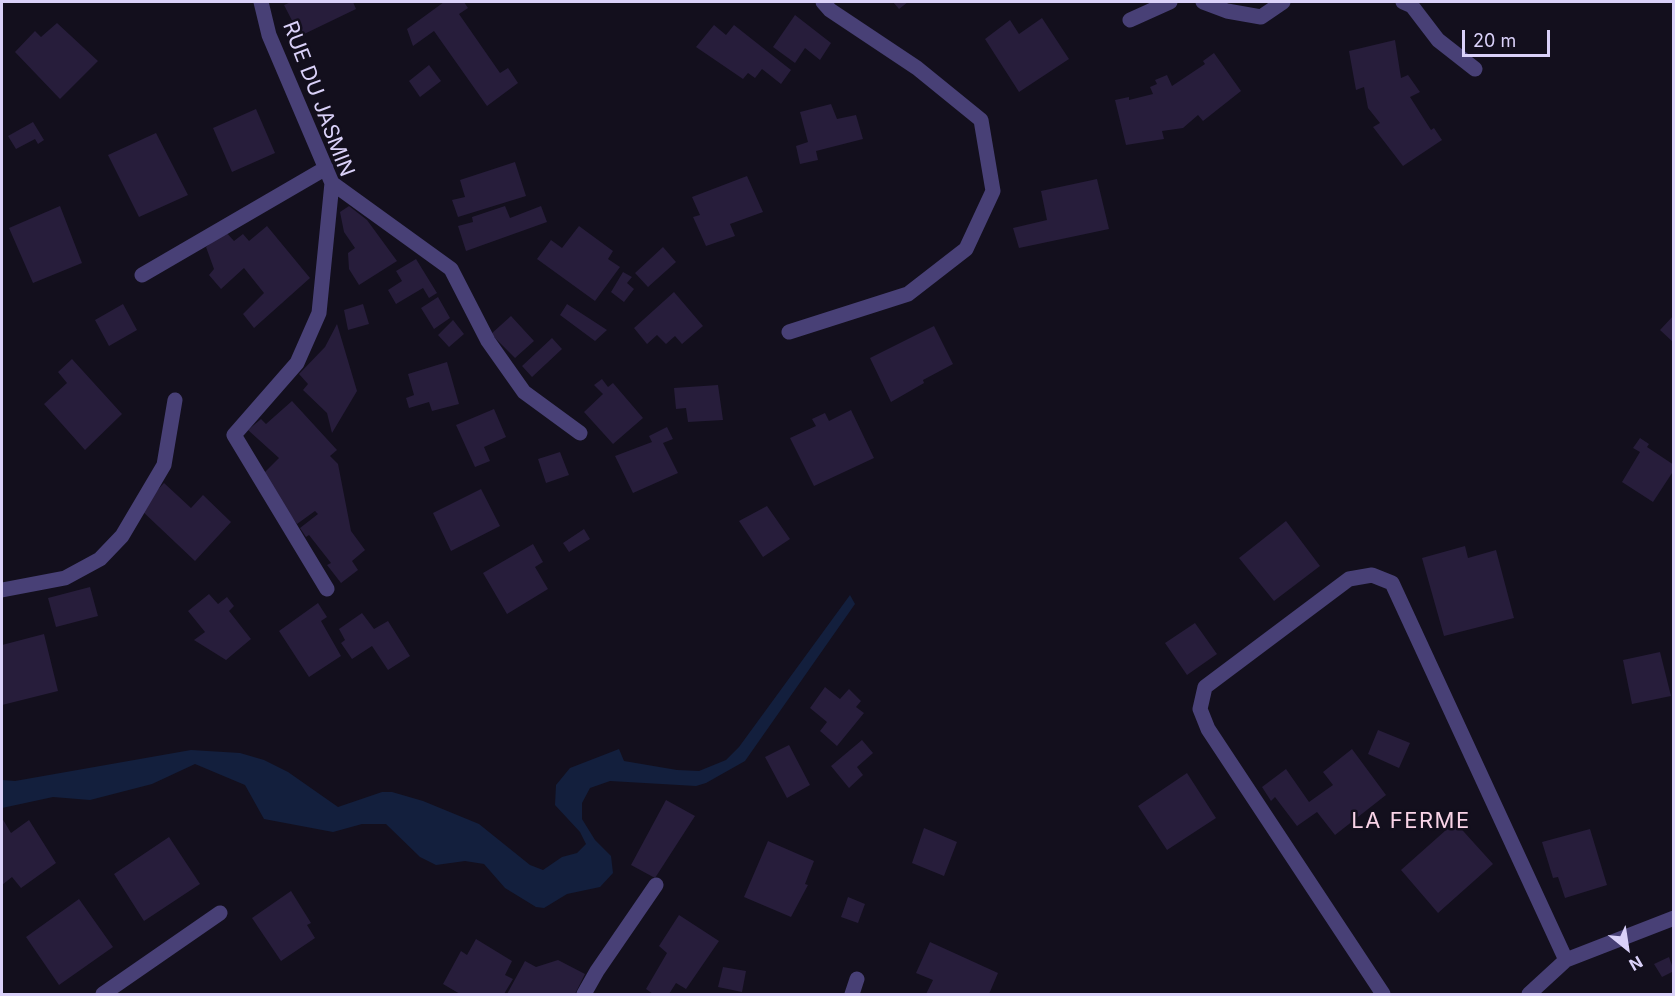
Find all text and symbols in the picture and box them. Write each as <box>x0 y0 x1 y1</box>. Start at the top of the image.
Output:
street label: RUE DU JASMIN <box>277 18 359 180</box>
scale bar <box>1465 18 1554 56</box>
text: 20 m <box>1473 30 1516 51</box>
district label: LA FERME <box>1351 808 1471 834</box>
north arrow <box>1597 918 1657 978</box>
text: N <box>1626 952 1646 975</box>

